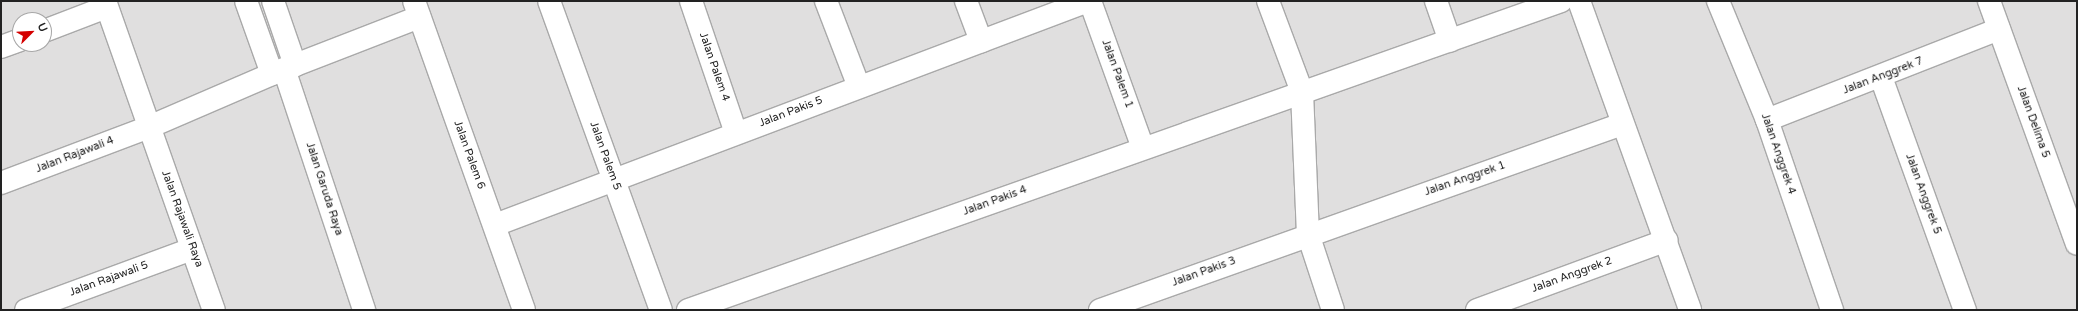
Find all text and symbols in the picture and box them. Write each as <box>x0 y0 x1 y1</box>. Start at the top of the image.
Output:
north arrow <box>12 12 52 52</box>
text: U <box>35 21 50 34</box>
street label: Jalan Palem 4 <box>696 31 732 103</box>
street label: Jalan Palem 1 <box>1099 38 1135 110</box>
street label: Jalan Anggrek 7 <box>1841 55 1925 97</box>
street label: Jalan Delima 5 <box>2014 84 2052 160</box>
street label: Jalan Pakis 5 <box>757 94 825 130</box>
street label: Jalan Anggrek 4 <box>1758 112 1798 196</box>
street label: Jalan Palem 6 <box>451 119 487 191</box>
street label: Jalan Palem 5 <box>587 120 623 192</box>
street label: Jalan Rajawali 4 <box>34 134 116 176</box>
street label: Jalan Garuda Raya <box>303 141 345 237</box>
street label: Jalan Anggrek 5 <box>1902 152 1944 236</box>
street label: Jalan Anggrek 1 <box>1423 159 1507 199</box>
street label: Jalan Rajawali Raya <box>158 169 206 269</box>
street label: Jalan Pakis 4 <box>961 183 1029 219</box>
street label: Jalan Pakis 3 <box>1170 254 1238 290</box>
street label: Jalan Anggrek 2 <box>1530 254 1614 296</box>
street label: Jalan Rajawali 5 <box>68 259 150 299</box>

